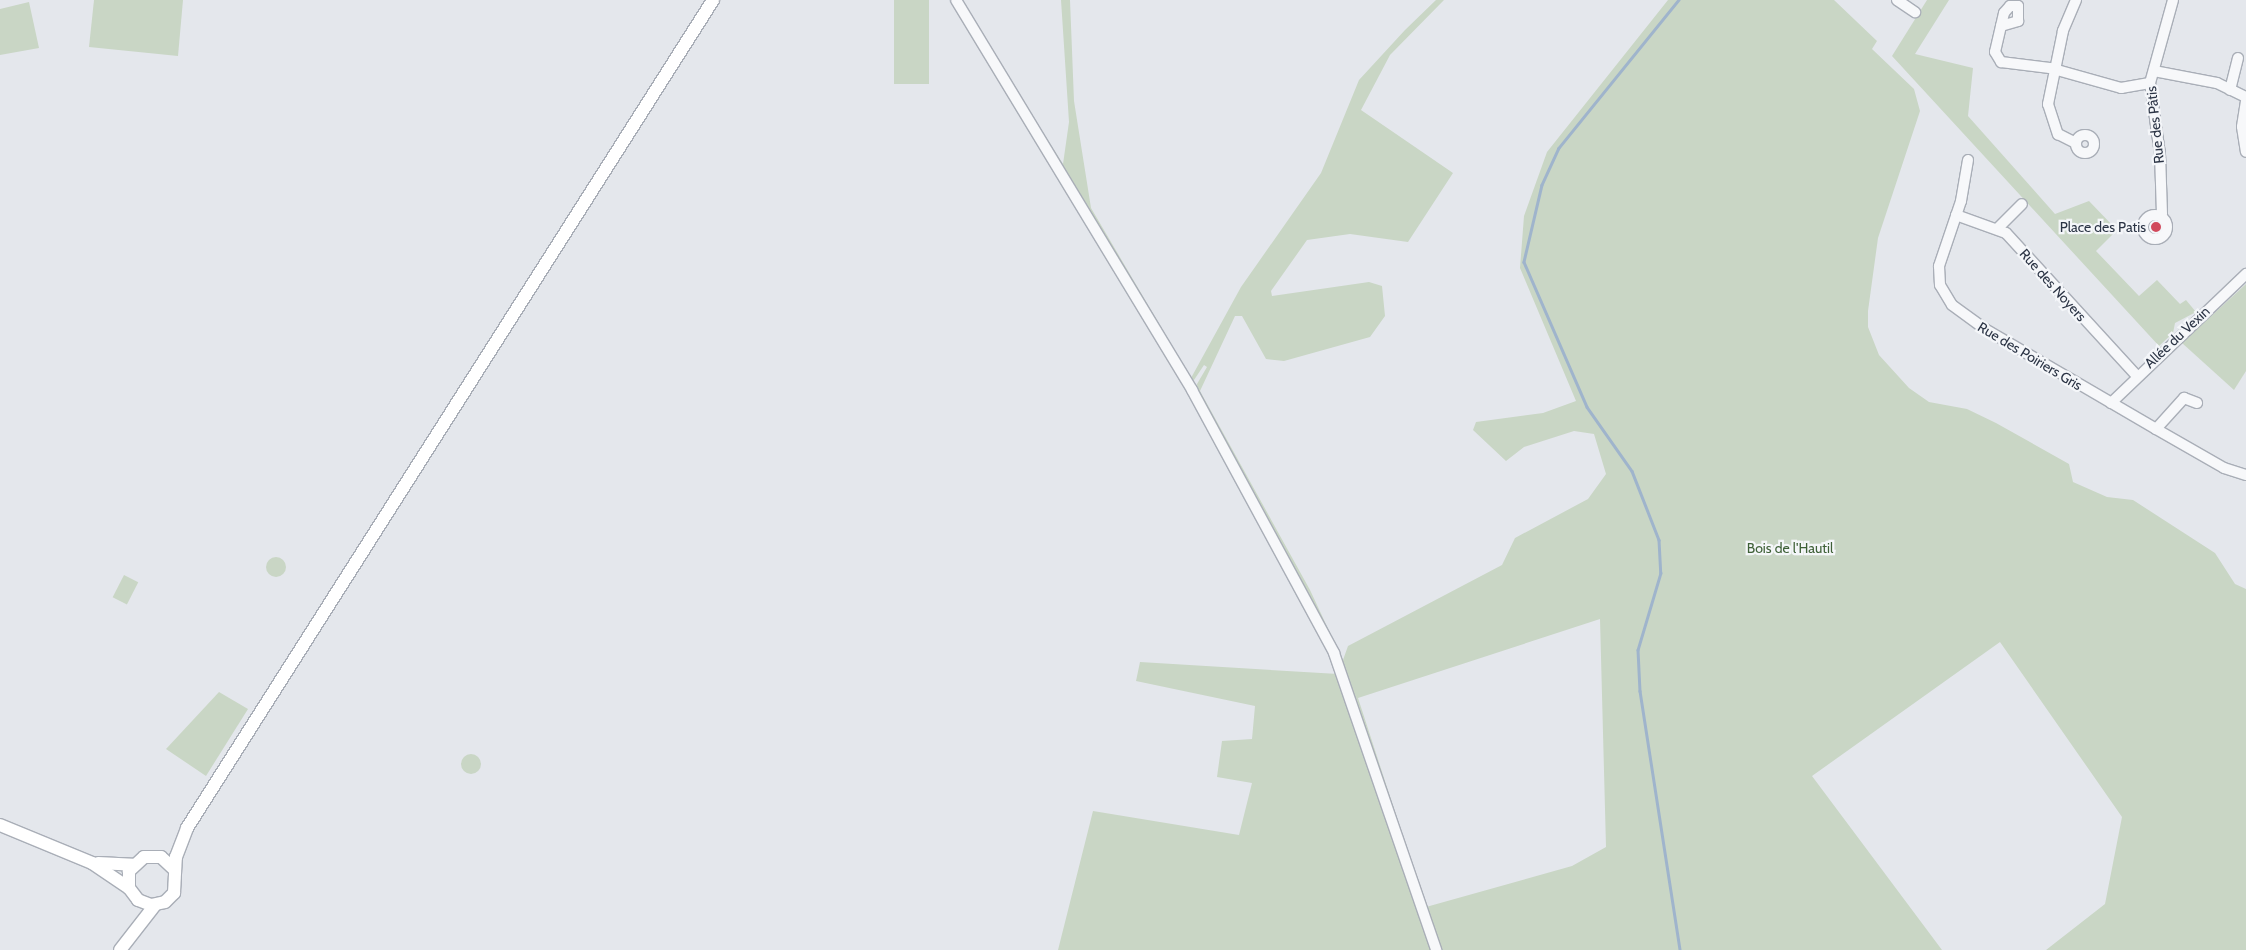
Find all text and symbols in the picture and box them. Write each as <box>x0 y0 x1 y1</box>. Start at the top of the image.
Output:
street label: Rue des Pâtis <box>2143 85 2167 165</box>
place label: Place des Patis <box>2060 219 2146 235</box>
marker: Place des Patis <box>2150 221 2162 233</box>
street label: Rue des Noyers <box>2016 245 2090 325</box>
street label: Allée du Vexin <box>2141 303 2213 371</box>
street label: Rue des Poiriers Gris <box>1975 318 2085 394</box>
park label: Bois de l'Hautil <box>1747 540 1833 556</box>

